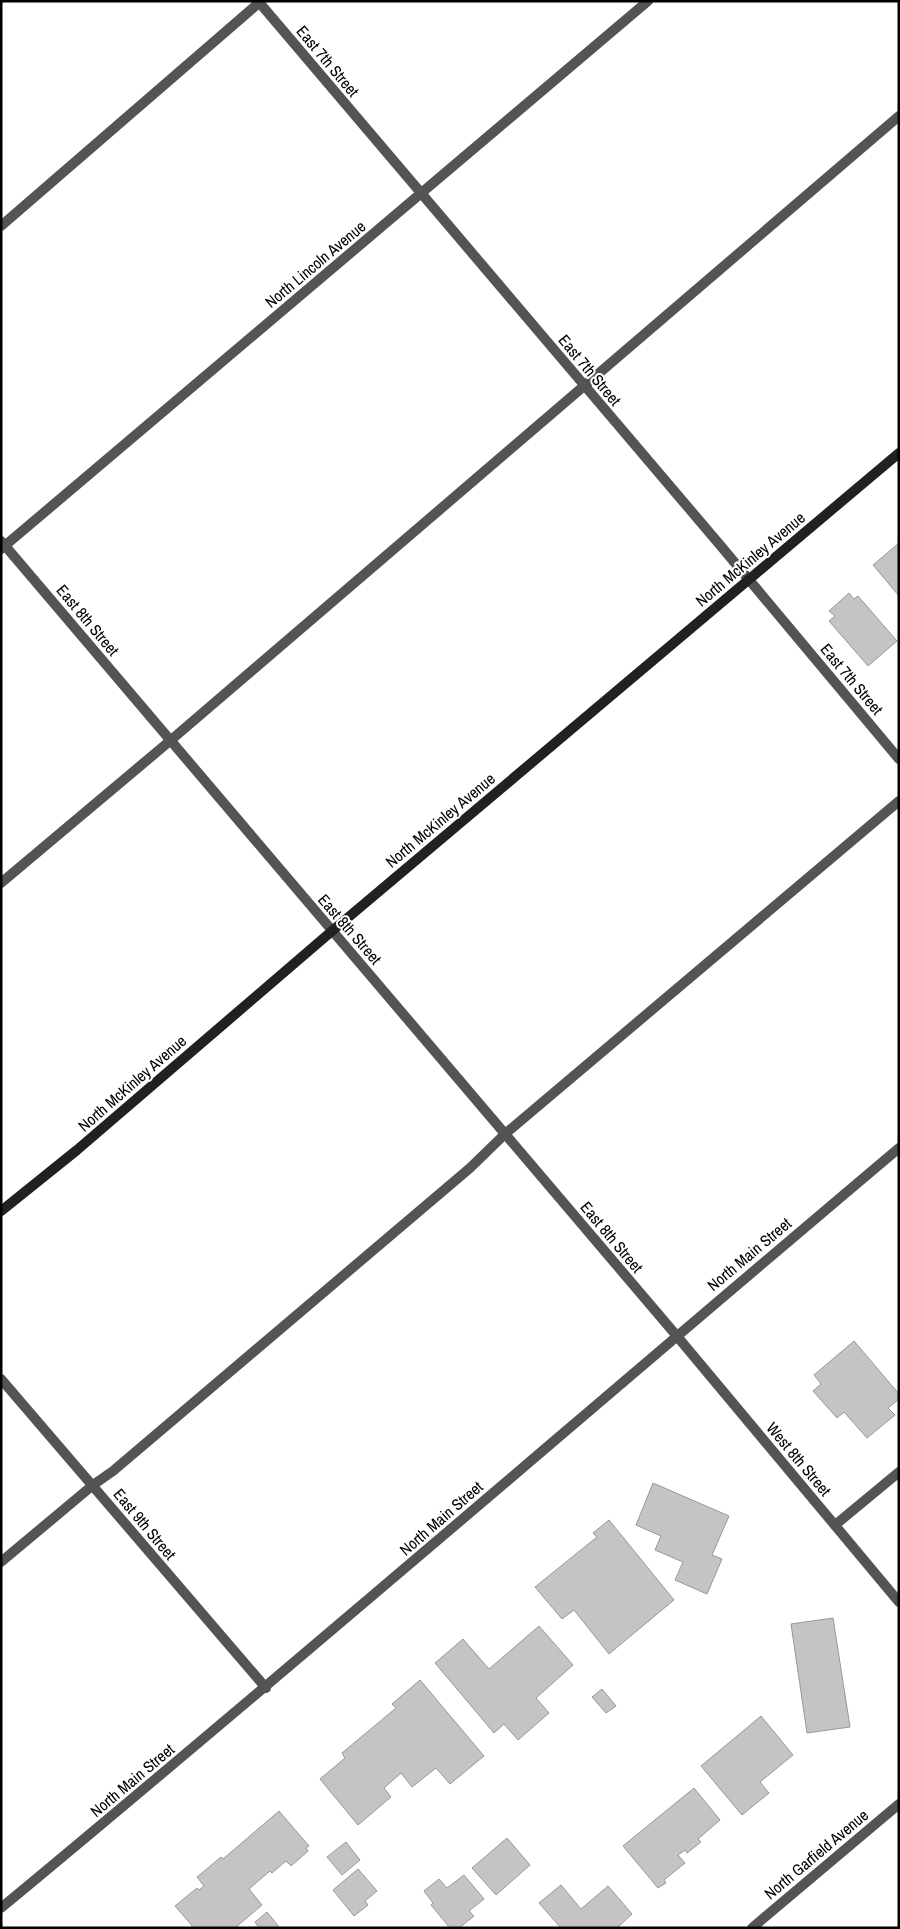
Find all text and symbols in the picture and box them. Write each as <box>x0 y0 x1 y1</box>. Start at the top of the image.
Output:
street label: East 7th Street <box>292 21 365 102</box>
street label: North Lincoln Avenue <box>260 215 370 313</box>
street label: East 7th Street <box>554 330 627 411</box>
street label: North McKinley Avenue <box>690 507 810 611</box>
street label: East 8th Street <box>52 580 125 661</box>
street label: East 7th Street <box>816 639 889 720</box>
street label: North McKinley Avenue <box>380 768 500 872</box>
street label: East 8th Street <box>313 889 387 969</box>
street label: North McKinley Avenue <box>73 1030 191 1136</box>
street label: East 8th Street <box>576 1197 649 1278</box>
street label: North Main Street <box>702 1212 796 1296</box>
street label: West 8th Street <box>762 1417 837 1501</box>
street label: North Main Street <box>395 1476 488 1560</box>
street label: East 9th Street <box>109 1484 182 1565</box>
street label: North Main Street <box>85 1738 179 1822</box>
street label: North Garfield Avenue <box>759 1804 873 1904</box>

